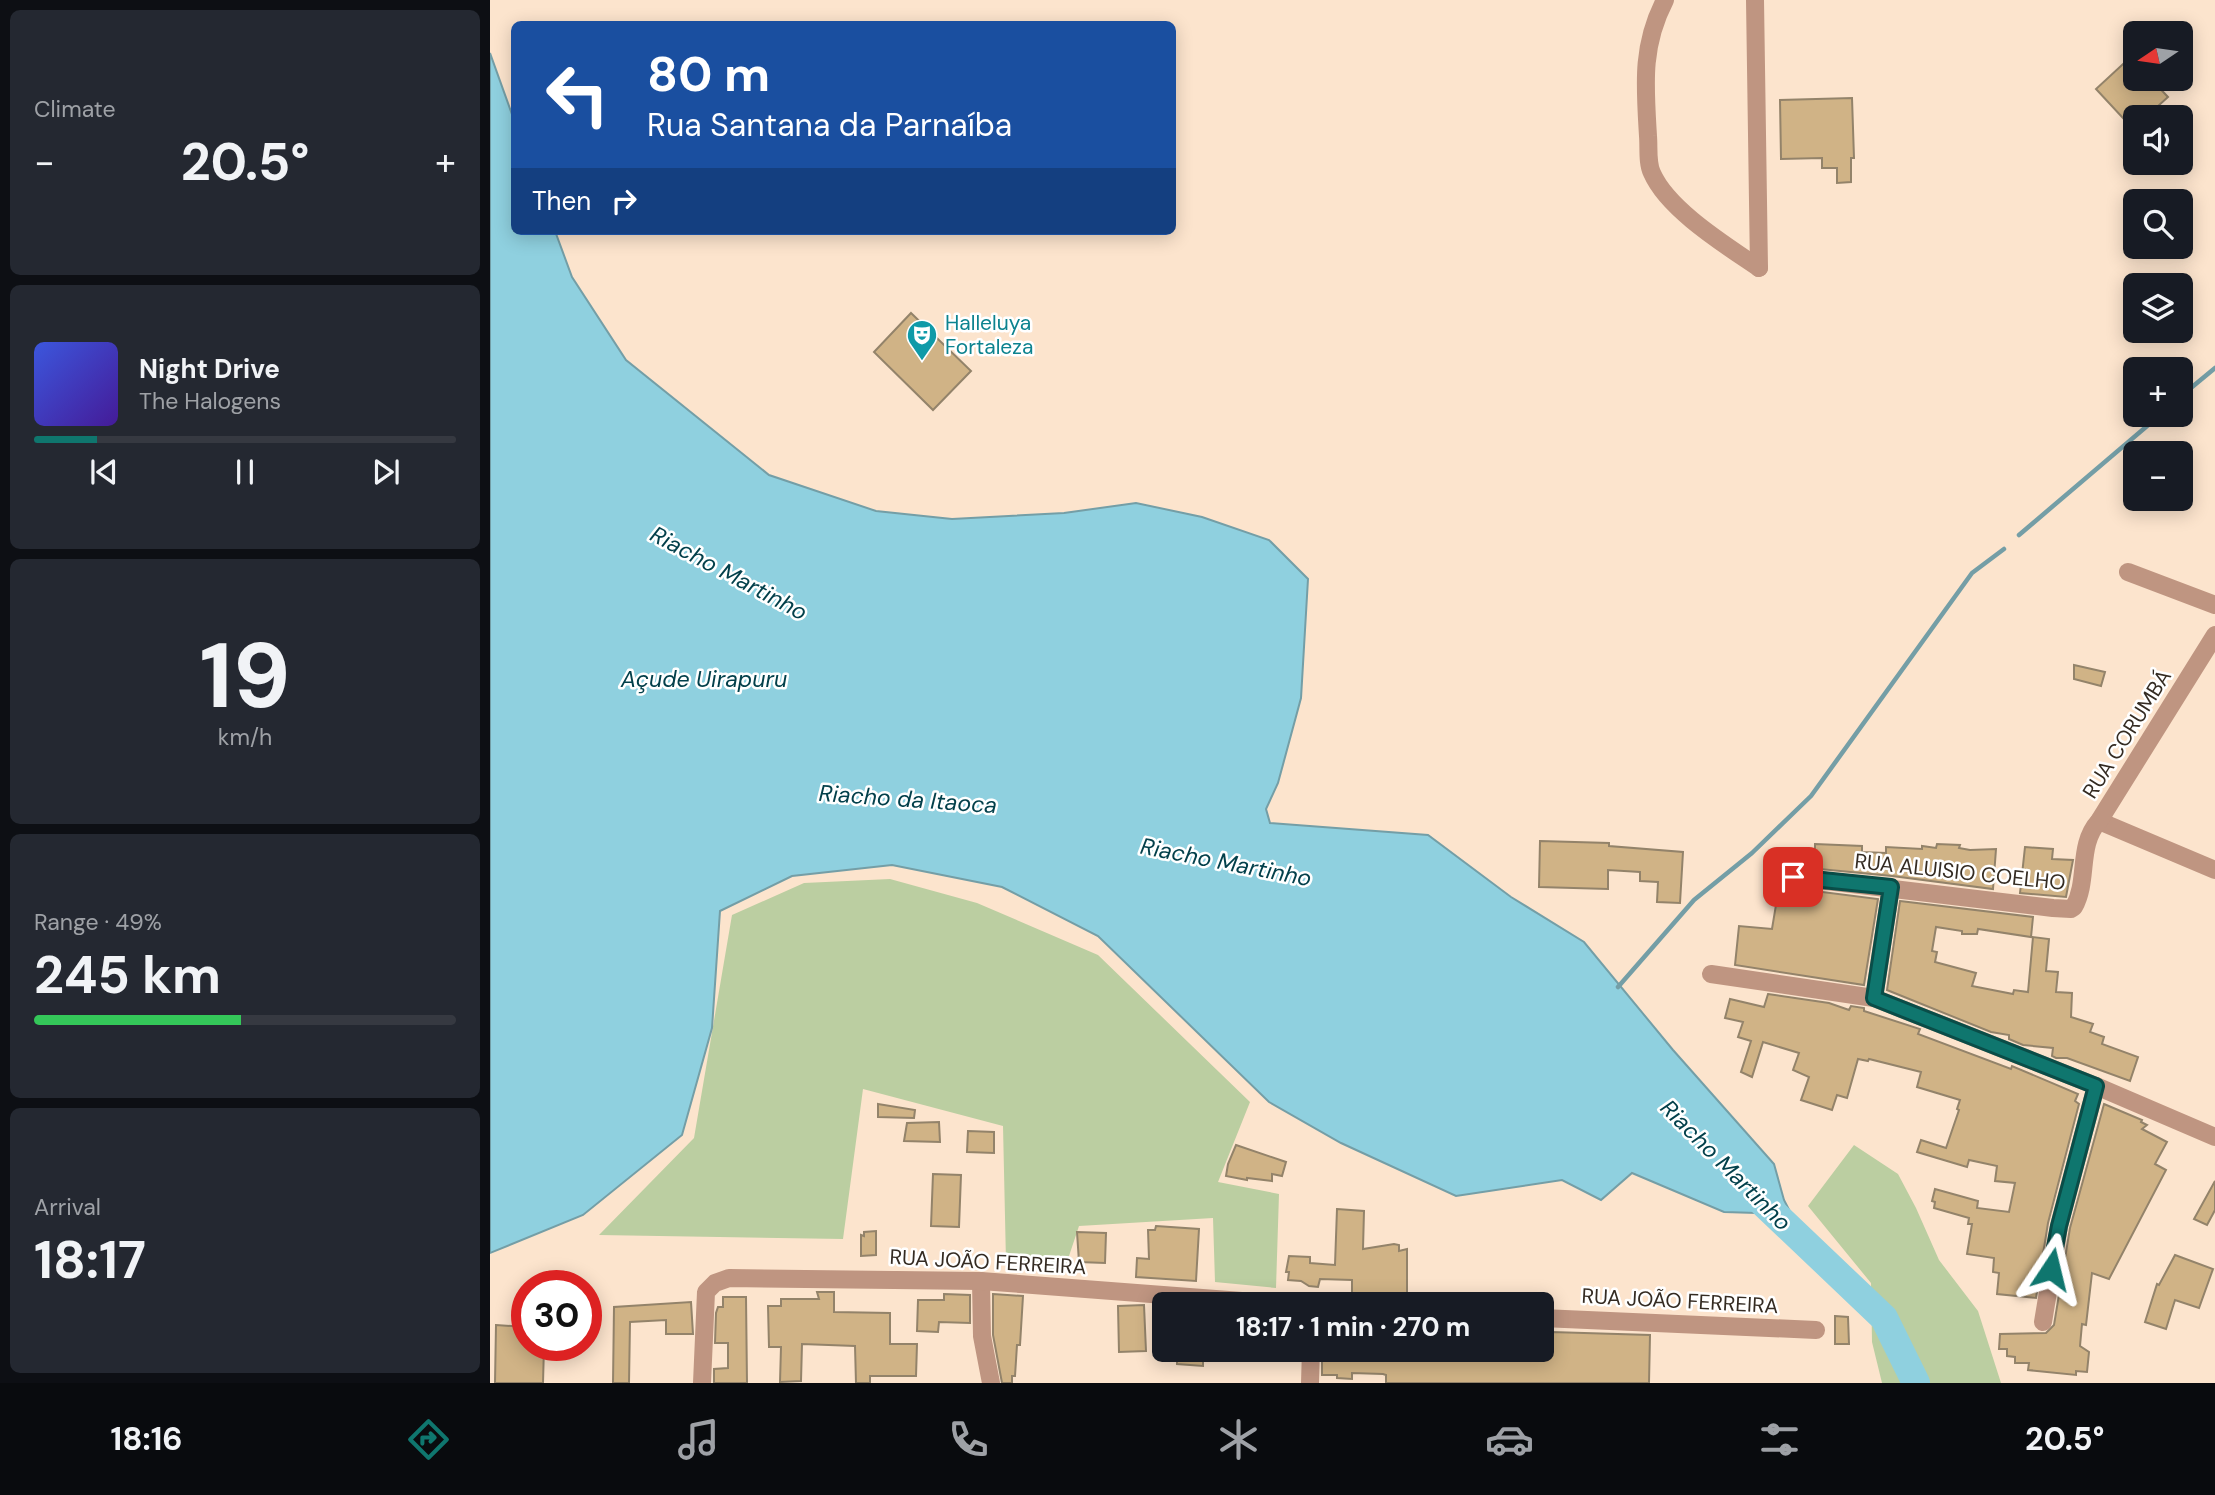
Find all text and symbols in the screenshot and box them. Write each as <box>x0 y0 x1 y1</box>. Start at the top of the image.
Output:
north arrow <box>2123 21 2193 91</box>
map controls <box>2123 21 2193 511</box>
text: 80 m <box>647 42 770 106</box>
icon: left <box>532 49 623 140</box>
text: Climate <box>34 94 116 124</box>
text: Rua Santana da Parnaíba <box>647 104 1012 146</box>
button: sound <box>2123 105 2193 175</box>
text: 20.5° <box>181 128 309 196</box>
text: − <box>34 137 55 187</box>
text: + <box>435 137 456 187</box>
icon: right <box>605 182 643 220</box>
text: Then <box>532 184 591 218</box>
button: search <box>2123 189 2193 259</box>
button: layers <box>2123 273 2193 343</box>
place label: Halleluya Fortaleza <box>945 309 1033 361</box>
theatre icon: Halleluya Fortaleza <box>905 318 939 362</box>
text: Night Drive <box>139 352 280 386</box>
button: + <box>2123 357 2193 427</box>
text: The Halogens <box>139 386 281 416</box>
button: − <box>2123 441 2193 511</box>
icon: previous <box>85 453 123 491</box>
icon: pause <box>226 453 264 491</box>
icon: next <box>367 453 405 491</box>
water label: Riacho Martinho <box>645 519 813 627</box>
text: 19 <box>200 617 290 735</box>
water label: Açude Uirapuru <box>620 664 787 694</box>
street label: RUA CORUMBÁ <box>2076 664 2178 804</box>
text: km/h <box>218 722 272 752</box>
water label: Riacho da Itaoca <box>818 778 998 820</box>
water label: Riacho Martinho <box>1138 831 1314 893</box>
pin <box>1763 847 1823 907</box>
street label: RUA ALUISIO COELHO <box>1853 847 2067 897</box>
icon: arrive <box>1774 858 1812 896</box>
text: Range · 49% <box>34 907 162 937</box>
text: 245 km <box>34 941 221 1009</box>
water label: Riacho Martinho <box>1654 1093 1798 1237</box>
text: Arrival <box>34 1192 101 1222</box>
text: 18:17 <box>34 1226 146 1294</box>
position arrow <box>2014 1232 2088 1306</box>
street label: RUA JOÃO FERREIRA <box>889 1243 1087 1281</box>
speed limit sign: 30 <box>511 1270 602 1361</box>
street label: RUA JOÃO FERREIRA <box>1581 1282 1779 1320</box>
text: 18:17 · 1 min · 270 m <box>1236 1310 1470 1344</box>
icon: directions <box>404 1415 453 1464</box>
icon: music <box>674 1415 723 1464</box>
icon: phone <box>944 1415 993 1464</box>
icon: climate <box>1214 1415 1263 1464</box>
icon: car <box>1485 1415 1534 1464</box>
icon: filters <box>1755 1415 1804 1464</box>
text: 18:16 <box>111 1418 183 1460</box>
text: 20.5° <box>2025 1418 2104 1460</box>

